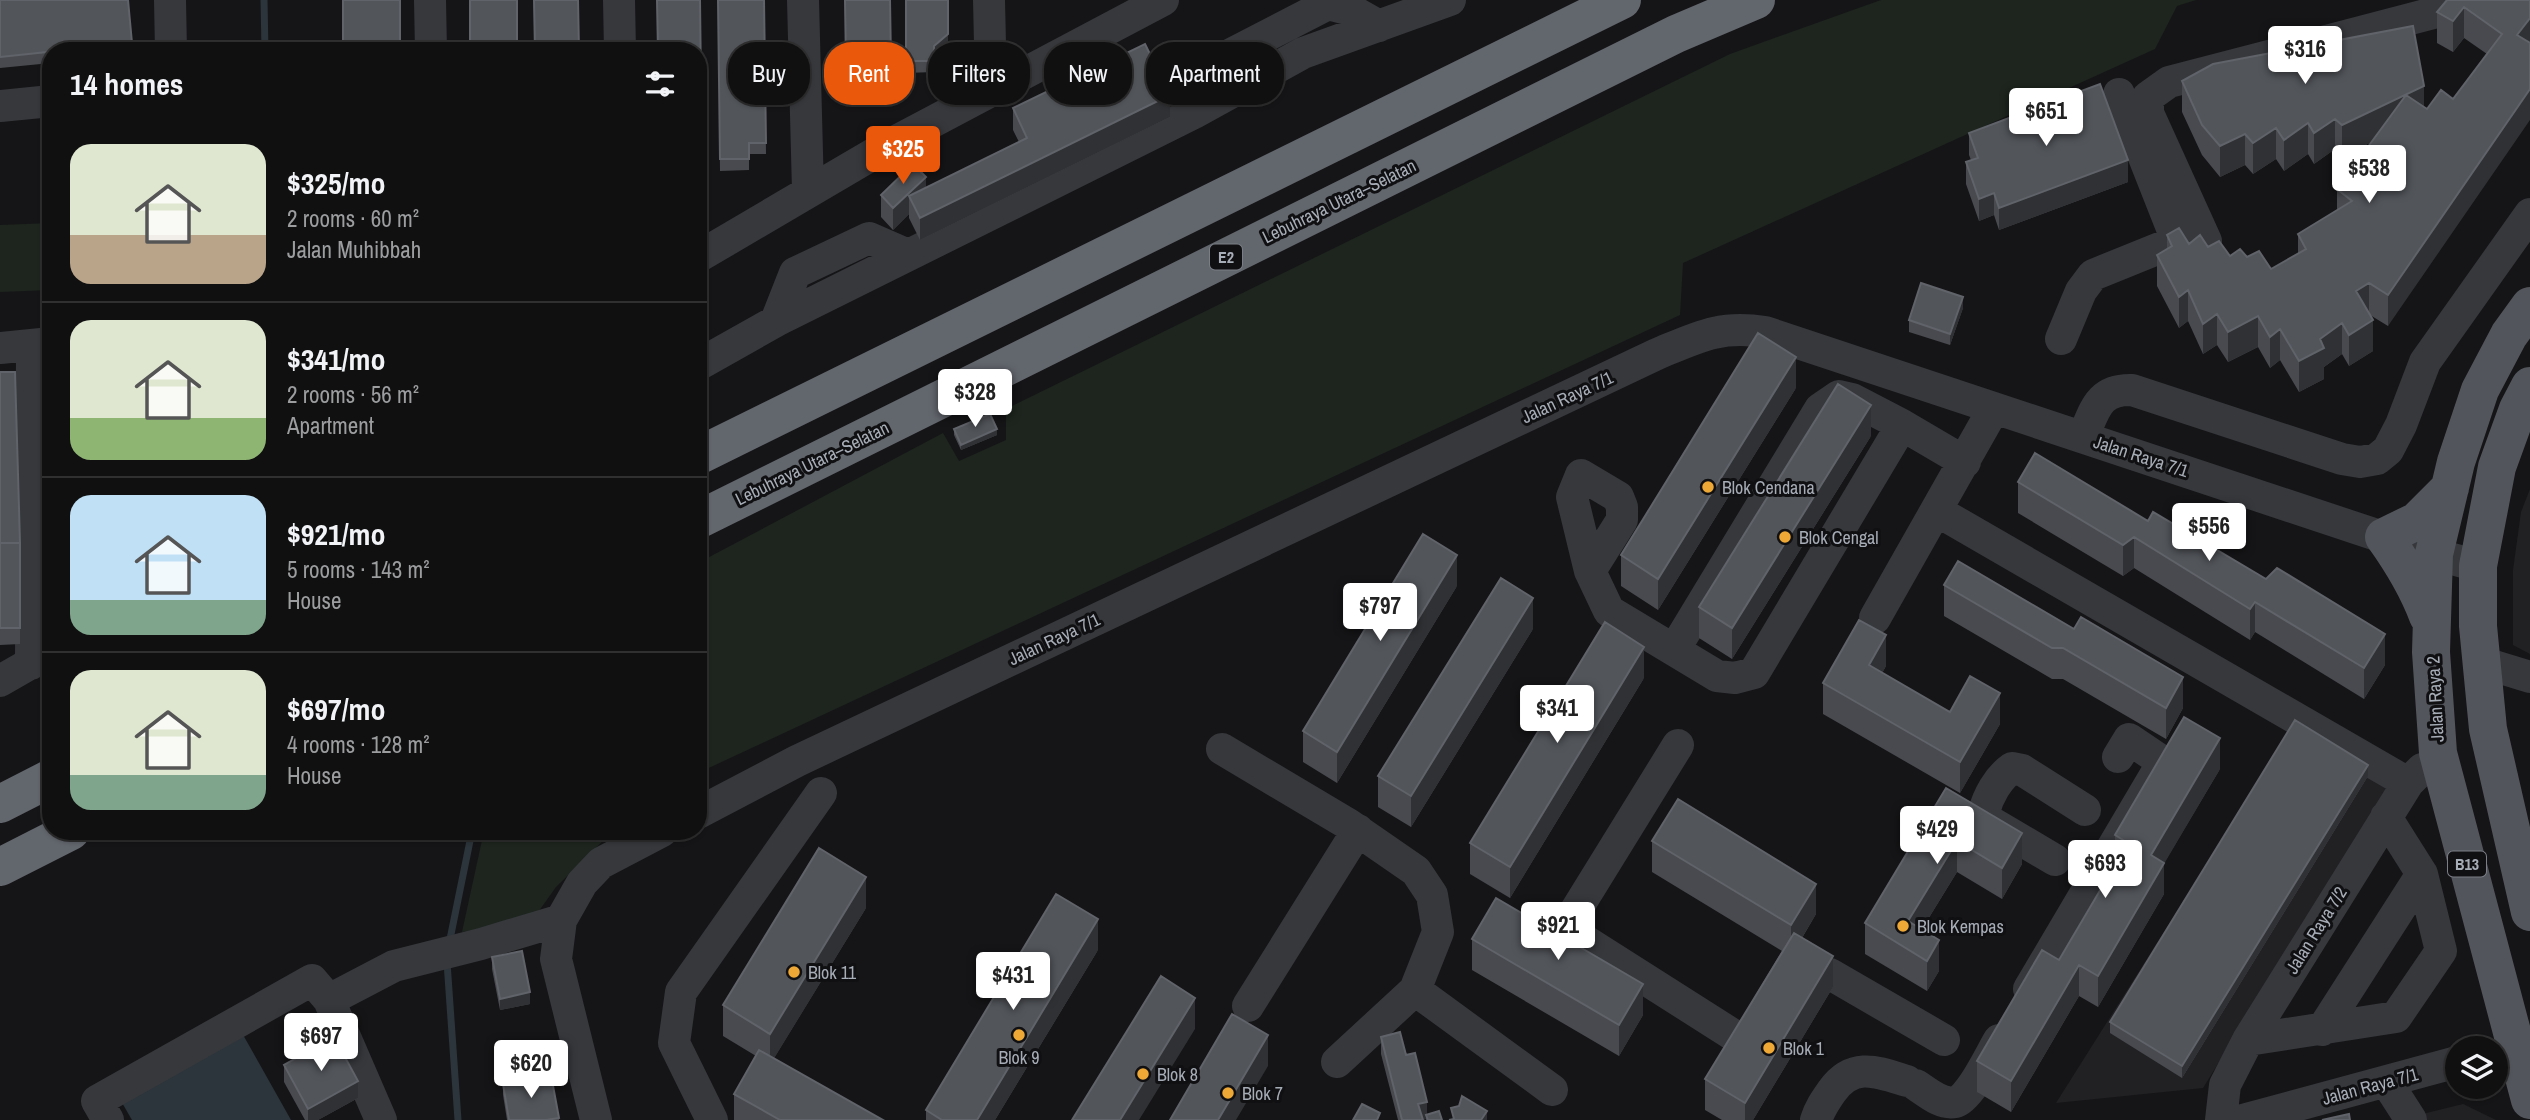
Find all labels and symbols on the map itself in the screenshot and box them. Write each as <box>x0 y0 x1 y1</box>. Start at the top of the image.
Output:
pin: $316 <box>2264 27 2346 86</box>
pin: $651 <box>2005 88 2087 148</box>
pin: $325 <box>862 127 944 186</box>
pin: $538 <box>2328 146 2410 205</box>
street label: Lebuhraya Utara–Selatan <box>1258 153 1420 249</box>
road number: E2 <box>1210 244 1242 270</box>
street label: Jalan Raya 7/1 <box>1517 365 1618 429</box>
pin: $328 <box>934 370 1016 429</box>
street label: Lebuhraya Utara–Selatan <box>731 415 893 511</box>
street label: Jalan Raya 7/1 <box>2090 429 2192 483</box>
place label: Blok Cendana <box>1722 475 1815 500</box>
marker: Blok Cendana <box>1700 479 1716 495</box>
pin: $556 <box>2168 504 2250 563</box>
place label: Blok Cengal <box>1799 525 1879 550</box>
marker: Blok Cengal <box>1777 529 1793 545</box>
pin: $797 <box>1339 584 1421 643</box>
street label: Jalan Raya 7/1 <box>1004 607 1105 671</box>
street label: Jalan Raya 2 <box>2420 655 2450 743</box>
pin: $341 <box>1516 686 1598 745</box>
pin: $429 <box>1896 806 1978 866</box>
pin: $693 <box>2064 841 2146 900</box>
road number: B13 <box>2448 852 2486 876</box>
street label: Jalan Raya 7/2 <box>2279 882 2353 978</box>
pin: $921 <box>1517 902 1599 962</box>
place label: Blok Kempas <box>1917 914 2004 939</box>
marker: Blok Kempas <box>1895 918 1911 934</box>
pin: $431 <box>972 953 1054 1012</box>
place label: Blok 11 <box>808 960 857 985</box>
marker: Blok 11 <box>786 964 802 980</box>
pin: $697 <box>280 1014 362 1073</box>
marker: Blok 9 <box>1011 1027 1027 1043</box>
place label: Blok 1 <box>1783 1036 1825 1061</box>
pin: $620 <box>490 1040 572 1100</box>
marker: Blok 1 <box>1761 1040 1777 1056</box>
place label: Blok 9 <box>998 1045 1040 1070</box>
street label: Jalan Raya 7/1 <box>2319 1061 2422 1111</box>
place label: Blok 8 <box>1157 1062 1198 1087</box>
marker: Blok 8 <box>1135 1066 1151 1082</box>
place label: Blok 7 <box>1242 1081 1283 1106</box>
marker: Blok 7 <box>1220 1085 1236 1101</box>

